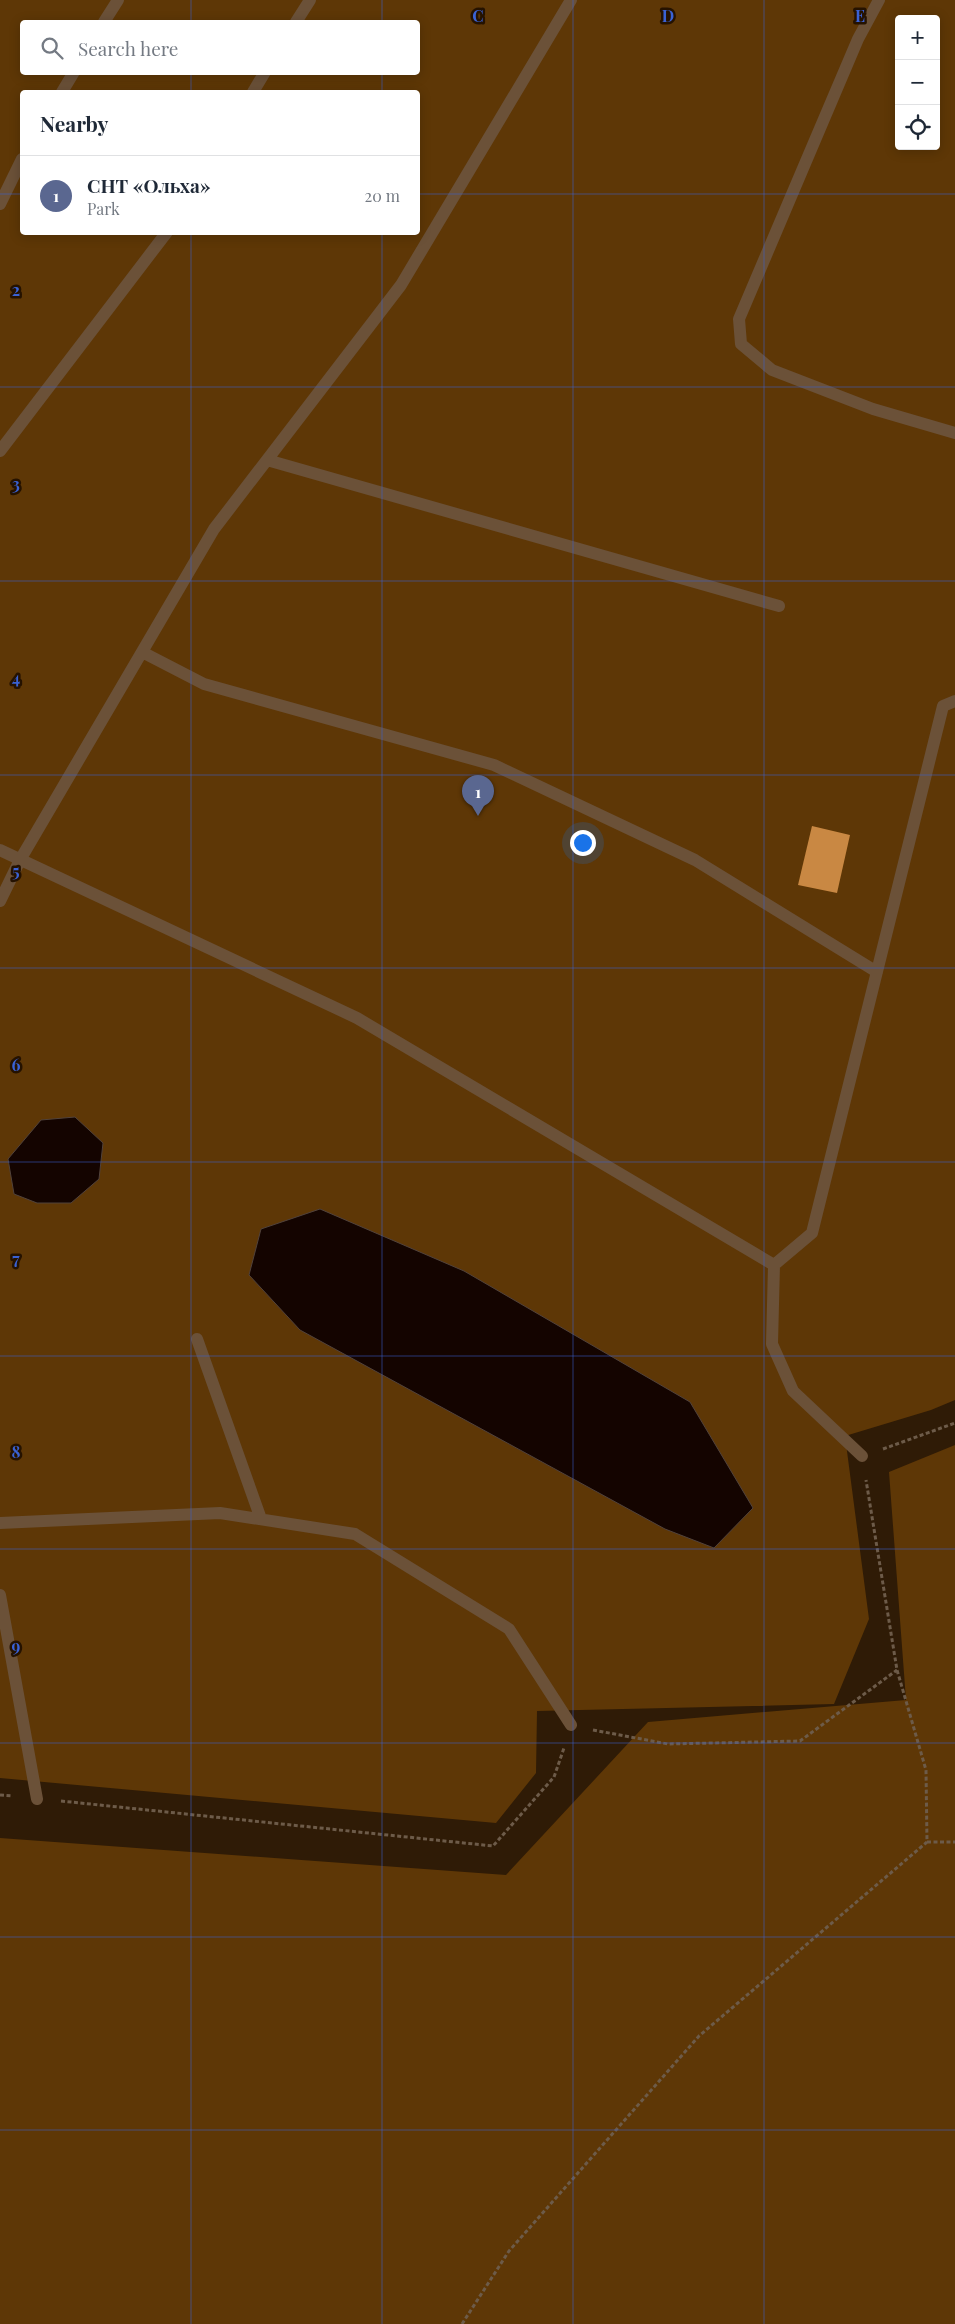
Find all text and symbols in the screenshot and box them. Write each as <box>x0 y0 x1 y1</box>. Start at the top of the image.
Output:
text: C <box>472 5 484 26</box>
text: D <box>662 5 674 26</box>
text: E <box>855 5 865 26</box>
map controls <box>895 15 940 150</box>
button: + <box>895 15 940 60</box>
search box <box>20 20 420 75</box>
icon: search <box>38 34 66 62</box>
text: Search here <box>78 35 178 61</box>
button: − <box>895 60 940 105</box>
button: locate <box>895 105 940 150</box>
text: Nearby <box>40 109 109 137</box>
text: СНТ «Ольха» <box>87 172 211 198</box>
text: 1 <box>53 185 59 206</box>
text: 20 m <box>365 185 400 206</box>
text: Park <box>87 198 120 219</box>
text: 2 <box>12 279 20 300</box>
text: 3 <box>12 473 20 494</box>
text: 4 <box>12 667 20 688</box>
pin: 1 <box>462 775 494 816</box>
your location <box>570 830 596 856</box>
text: 5 <box>12 860 20 881</box>
text: 6 <box>12 1054 21 1075</box>
text: 7 <box>12 1248 20 1269</box>
text: 8 <box>12 1441 21 1462</box>
text: 9 <box>12 1635 21 1656</box>

